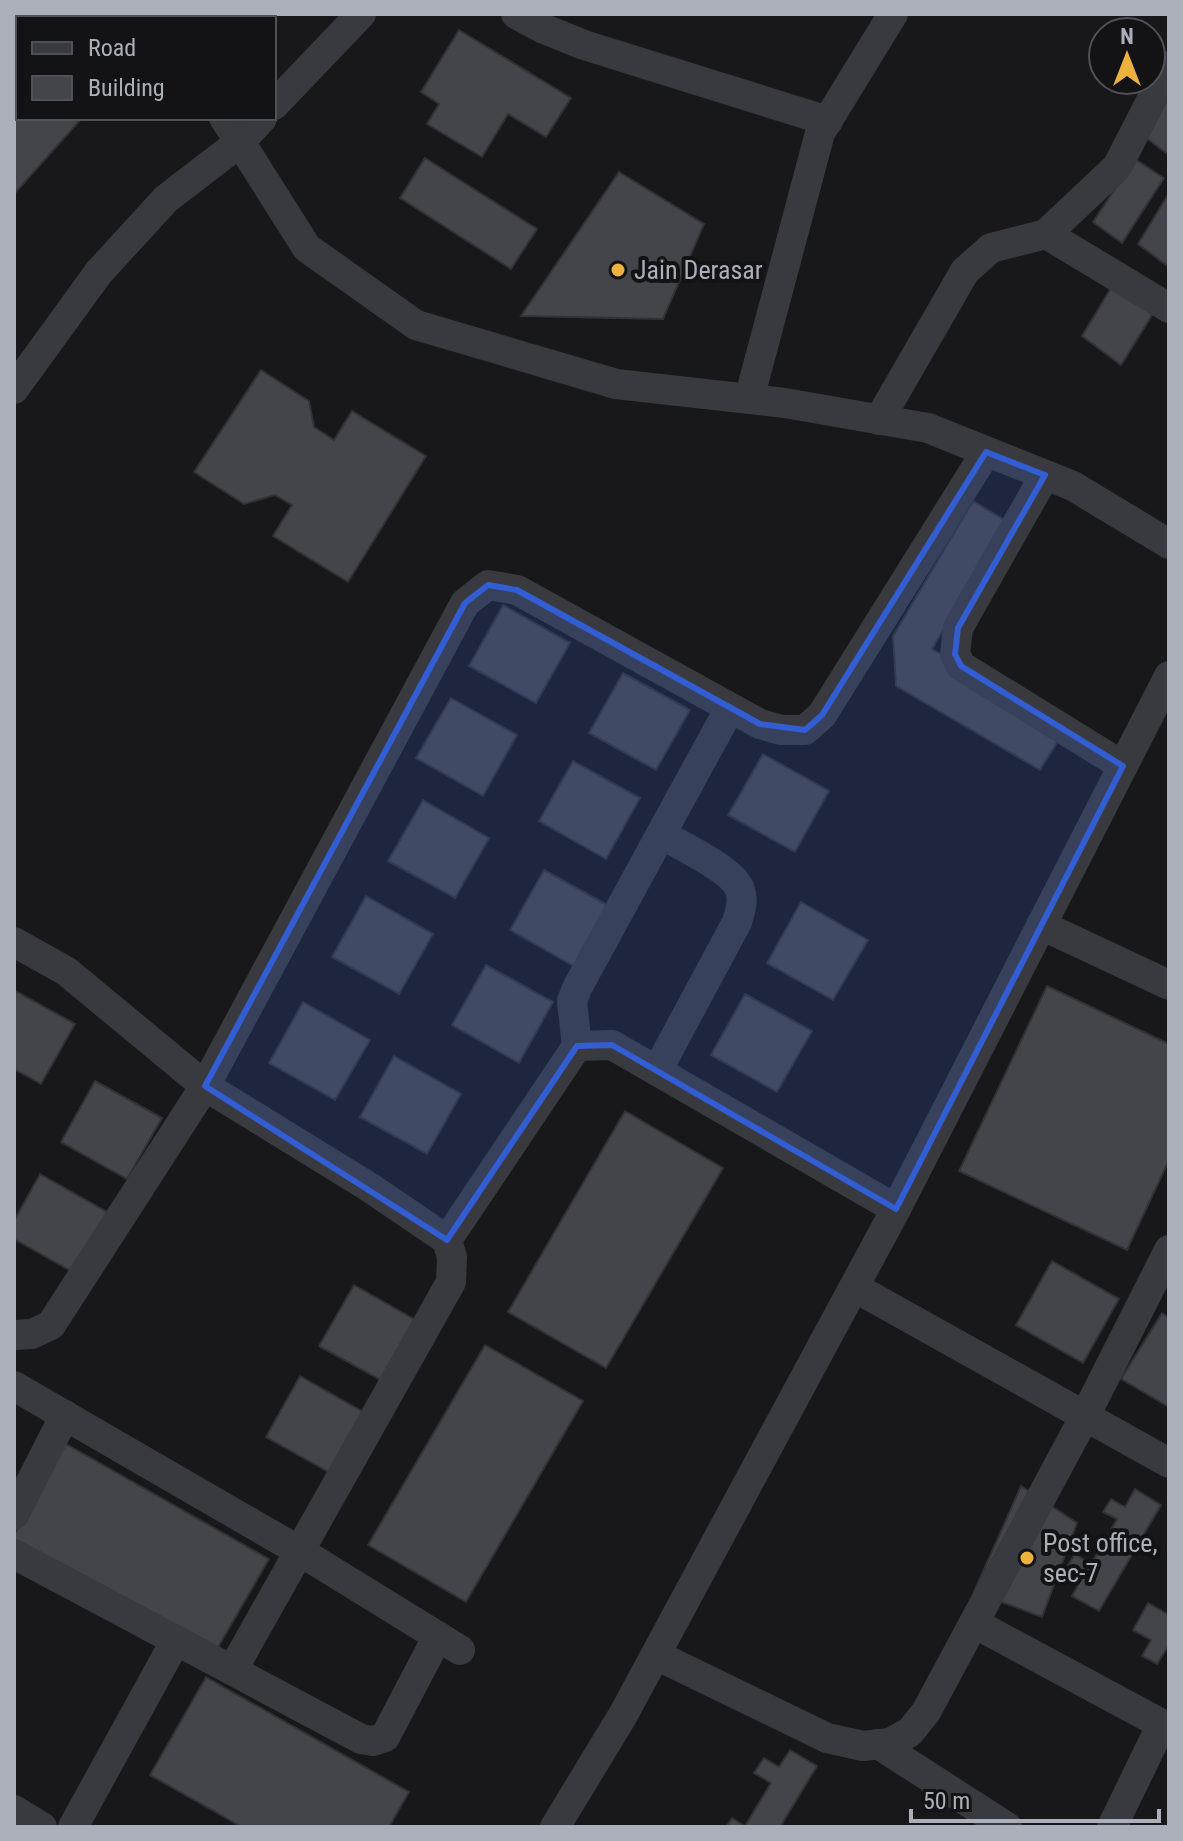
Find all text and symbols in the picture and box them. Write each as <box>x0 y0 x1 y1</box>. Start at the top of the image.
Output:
legend <box>16 16 276 120</box>
north arrow <box>1087 16 1167 96</box>
text: N <box>1120 24 1134 49</box>
text: Road <box>88 34 136 62</box>
text: Building <box>88 74 165 102</box>
place label: Jain Derasar <box>634 255 763 285</box>
marker: Jain Derasar <box>609 261 627 279</box>
place label: Post office, sec-7 <box>1043 1528 1158 1588</box>
marker: Post office, sec-7 <box>1018 1549 1036 1567</box>
scale bar <box>911 1773 1159 1823</box>
text: 50 m <box>923 1787 970 1815</box>

